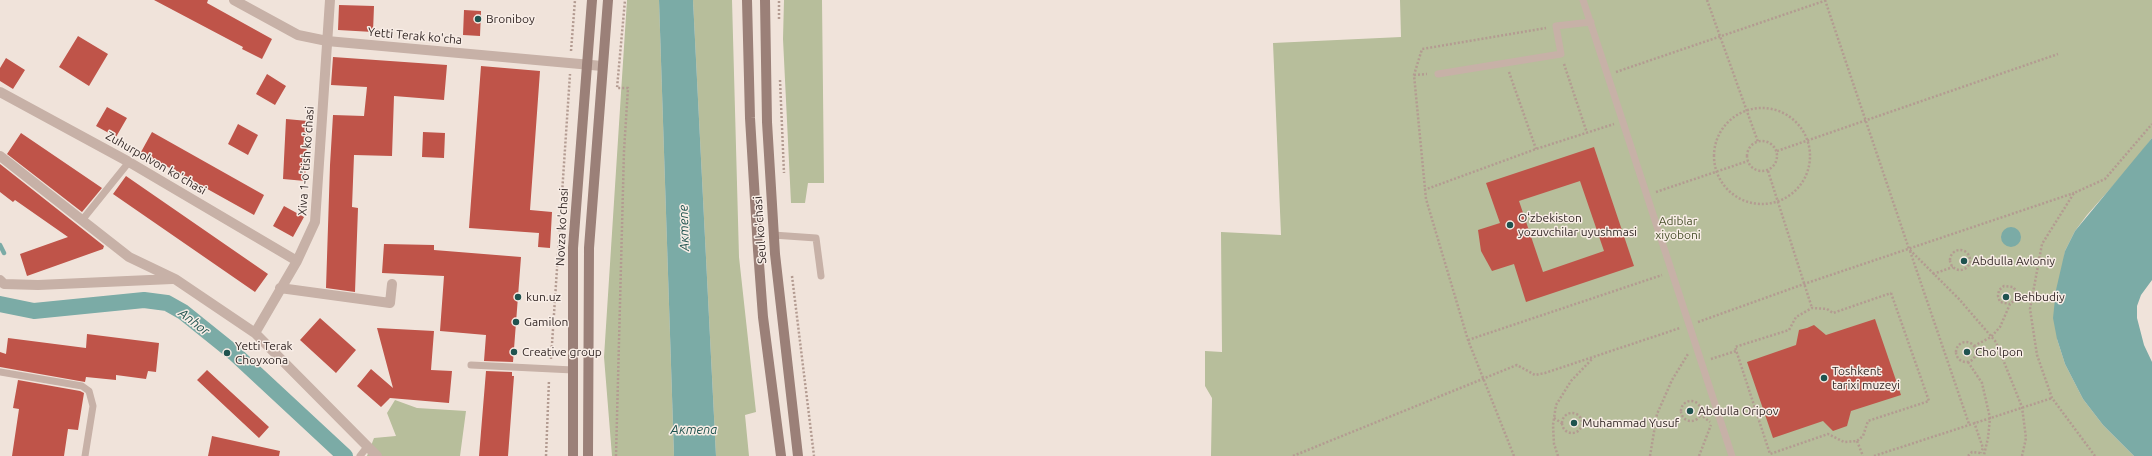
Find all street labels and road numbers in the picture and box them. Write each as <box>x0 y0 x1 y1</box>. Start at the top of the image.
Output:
street label: Yetti Terak ko'cha <box>367 25 463 47</box>
street label: Xiva 1-o'tish ko'chasi <box>295 106 317 216</box>
street label: Zuhurpolvon ko'chasi <box>103 128 209 198</box>
street label: Novza ko'chasi <box>553 188 571 266</box>
street label: Seul ko'chasi <box>750 196 770 264</box>

